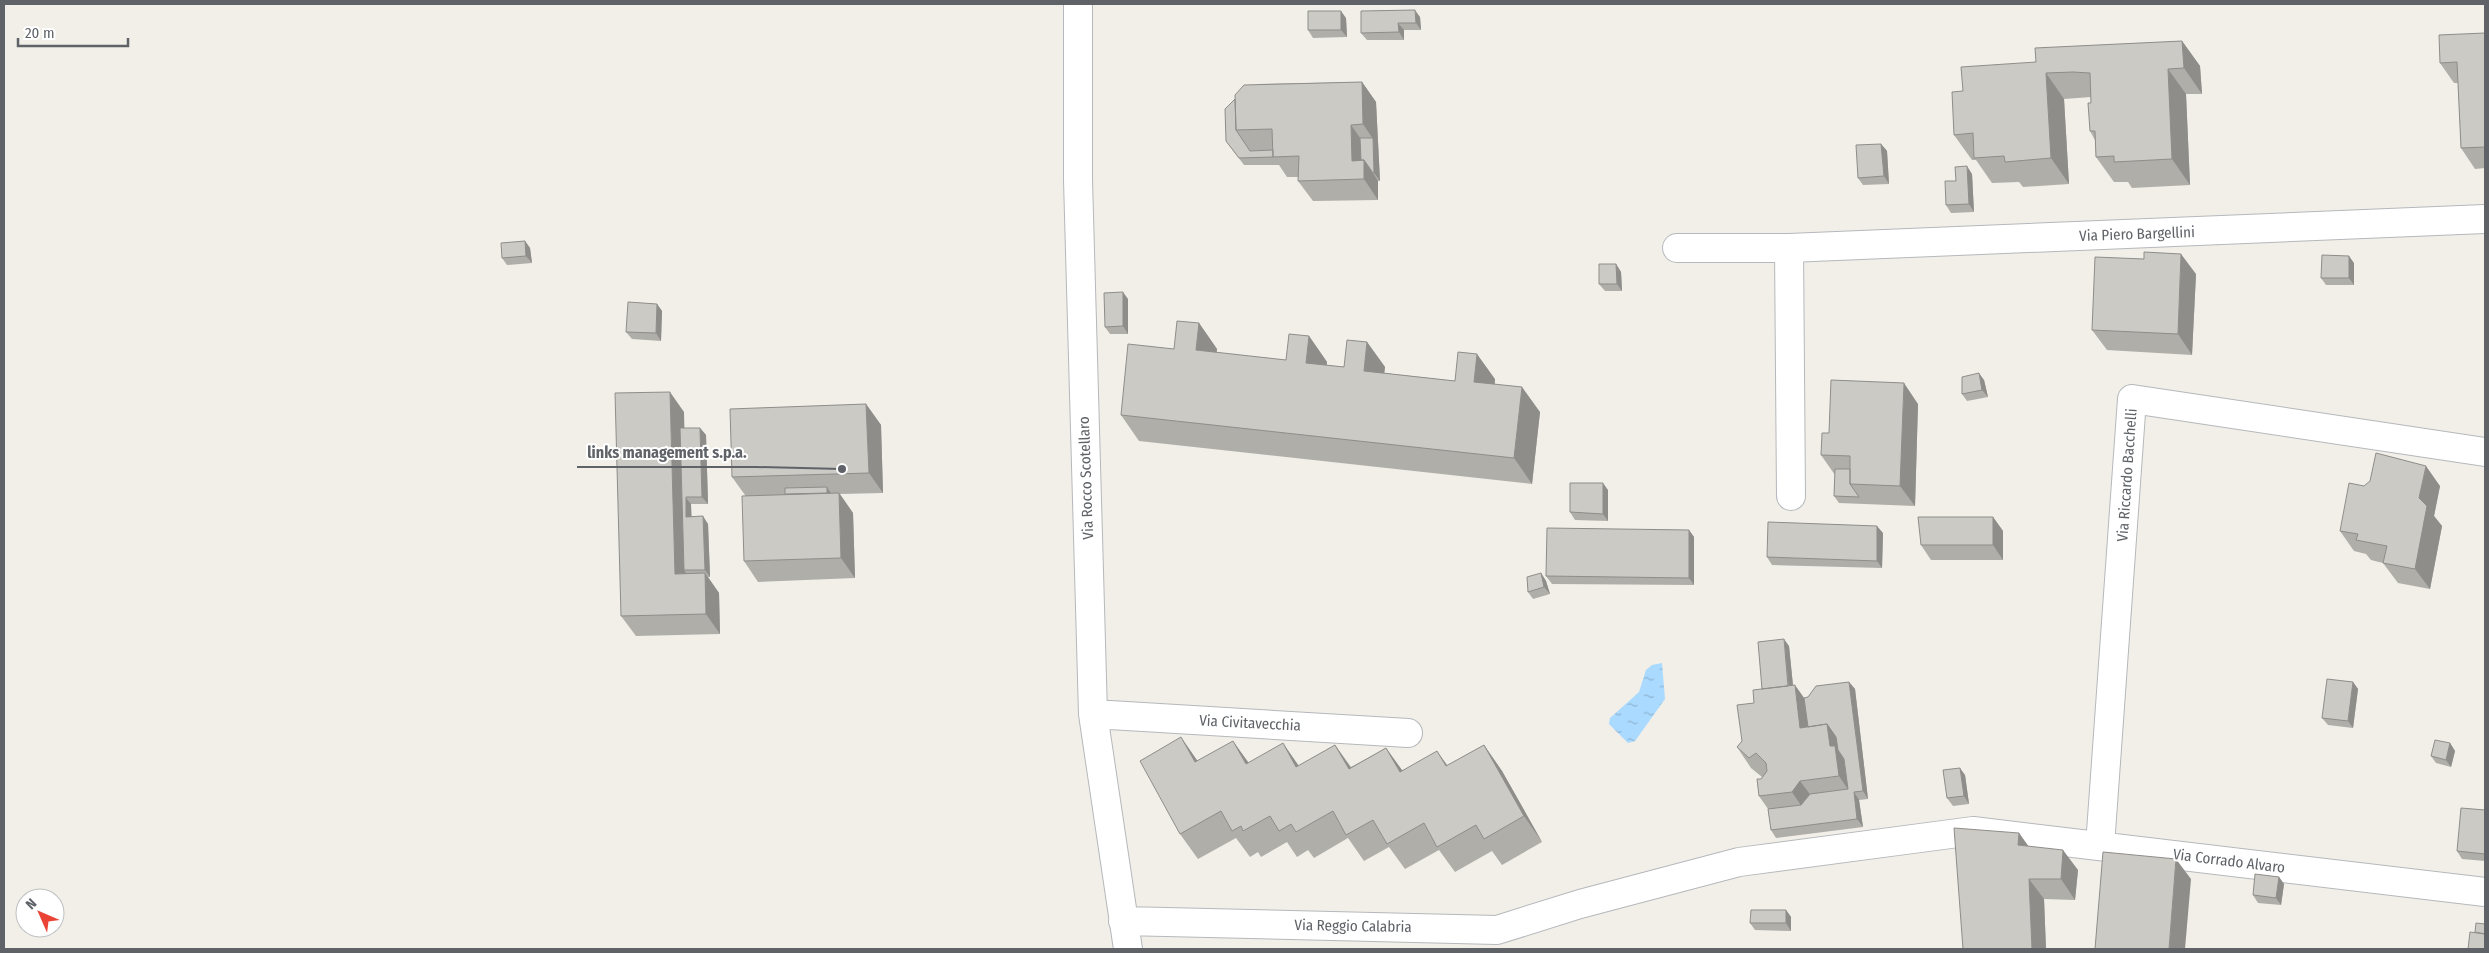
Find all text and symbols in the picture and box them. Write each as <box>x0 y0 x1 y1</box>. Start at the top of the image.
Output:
scale bar <box>18 15 128 47</box>
text: 20 m <box>25 24 55 42</box>
street label: Via Piero Bargellini <box>2079 223 2195 245</box>
street label: Via Riccardo Bacchelli <box>2113 408 2141 542</box>
street label: Via Rocco Scotellaro <box>1075 416 1097 540</box>
callout: links management s.p.a. <box>577 436 757 467</box>
text: links management s.p.a. <box>587 443 747 462</box>
street label: Via Civitavecchia <box>1199 711 1301 735</box>
street label: Via Corrado Alvaro <box>2172 845 2286 877</box>
north arrow <box>15 888 65 938</box>
text: N <box>22 895 40 913</box>
street label: Via Reggio Calabria <box>1294 916 1412 936</box>

